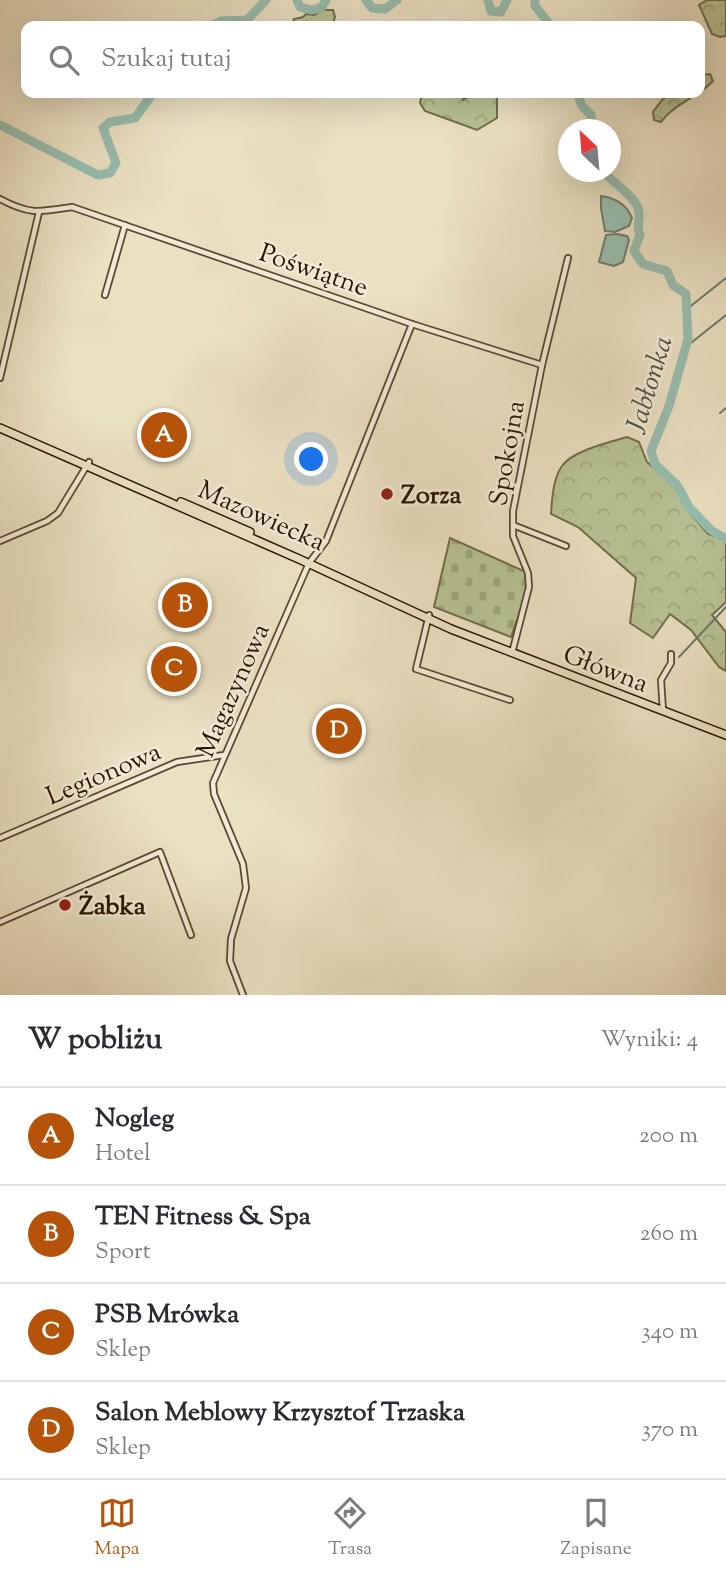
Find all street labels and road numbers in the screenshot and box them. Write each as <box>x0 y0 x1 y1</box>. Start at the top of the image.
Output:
street label: Poświątne <box>254 236 372 307</box>
street label: Spokojna <box>481 398 536 509</box>
street label: Mazowiecka <box>191 473 331 562</box>
street label: Magazynowa <box>188 618 280 764</box>
street label: Główna <box>557 637 653 703</box>
street label: Legionowa <box>41 734 167 816</box>

